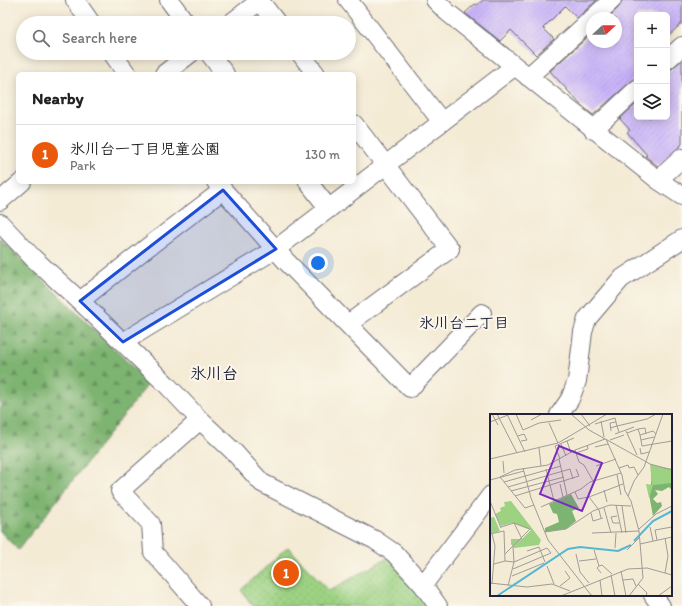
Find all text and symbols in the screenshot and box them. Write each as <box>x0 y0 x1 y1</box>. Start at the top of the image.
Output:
north arrow <box>586 12 622 48</box>
map controls <box>634 12 670 120</box>
button: + <box>634 12 670 48</box>
search box <box>16 16 356 60</box>
icon: search <box>30 27 52 49</box>
text: Search here <box>62 29 137 47</box>
button: − <box>634 48 670 84</box>
button: layers <box>634 84 670 120</box>
text: Nearby <box>32 88 84 108</box>
text: 氷川台一丁目児童公園 <box>70 140 220 158</box>
text: 1 <box>42 147 48 162</box>
text: 130 m <box>305 147 340 162</box>
text: Park <box>70 158 96 173</box>
your location <box>308 253 328 273</box>
district label: 氷川台二丁目 <box>419 314 509 332</box>
district label: 氷川台 <box>190 364 238 383</box>
inset map <box>490 414 672 596</box>
pin: 1 <box>273 558 299 588</box>

